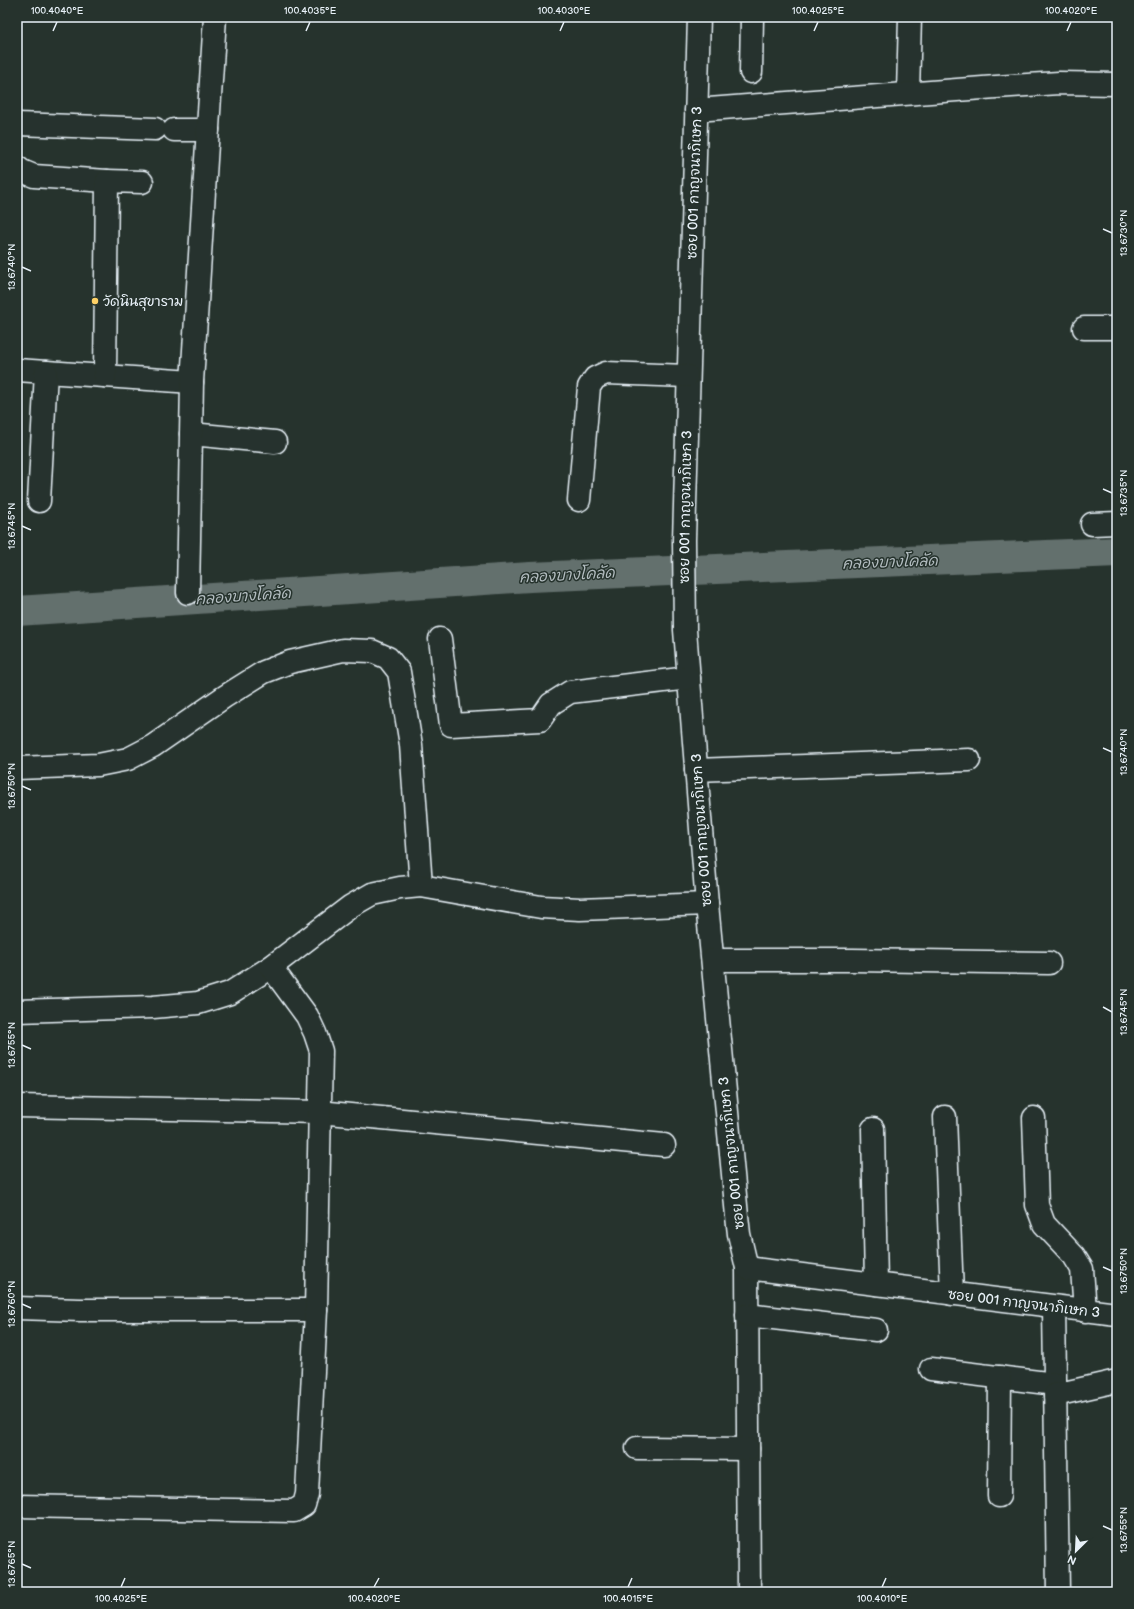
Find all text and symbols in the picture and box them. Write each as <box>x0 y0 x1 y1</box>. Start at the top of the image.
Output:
text: 100.4040°E <box>31 5 84 17</box>
text: 100.4035°E <box>284 5 337 17</box>
text: 100.4030°E <box>538 5 591 17</box>
text: 100.4025°E <box>792 5 845 17</box>
text: 100.4020°E <box>1045 5 1098 17</box>
street label: ซอย 001 กาญจนาภิเษก 3 <box>683 106 706 260</box>
text: 13.6730°N <box>1118 209 1130 257</box>
text: 13.6740°N <box>6 243 18 291</box>
place label: วัดนินสุขาราม <box>103 293 183 311</box>
marker: วัดนินสุขาราม <box>90 296 100 306</box>
street label: ซอย 001 กาญจนาภิเษก 3 <box>676 430 695 584</box>
text: 13.6735°N <box>1118 470 1130 516</box>
text: 13.6745°N <box>6 503 18 549</box>
water label: คลองบางโคลัด <box>842 550 939 574</box>
water label: คลองบางโคลัด <box>519 562 616 587</box>
water label: คลองบางโคลัด <box>195 583 292 609</box>
text: 13.6740°N <box>1118 728 1130 776</box>
street label: ซอย 001 กาญจนาภิเษก 3 <box>688 753 715 907</box>
text: 13.6750°N <box>6 763 18 809</box>
text: 13.6745°N <box>1118 989 1130 1035</box>
text: 13.6755°N <box>6 1022 18 1068</box>
street label: ซอย 001 กาญจนาภิเษก 3 <box>715 1076 748 1230</box>
text: 13.6750°N <box>1118 1248 1130 1294</box>
text: 13.6760°N <box>6 1280 18 1328</box>
street label: ซอย 001 กาญจนาภิเษก 3 <box>947 1286 1101 1321</box>
text: 13.6755°N <box>1118 1507 1130 1553</box>
north arrow <box>1056 1531 1096 1571</box>
text: 13.6765°N <box>6 1541 18 1587</box>
text: N <box>1066 1552 1079 1567</box>
text: 100.4025°E <box>95 1593 148 1605</box>
text: 100.4020°E <box>348 1593 401 1605</box>
text: 100.4015°E <box>603 1593 654 1605</box>
text: 100.4010°E <box>857 1593 908 1605</box>

